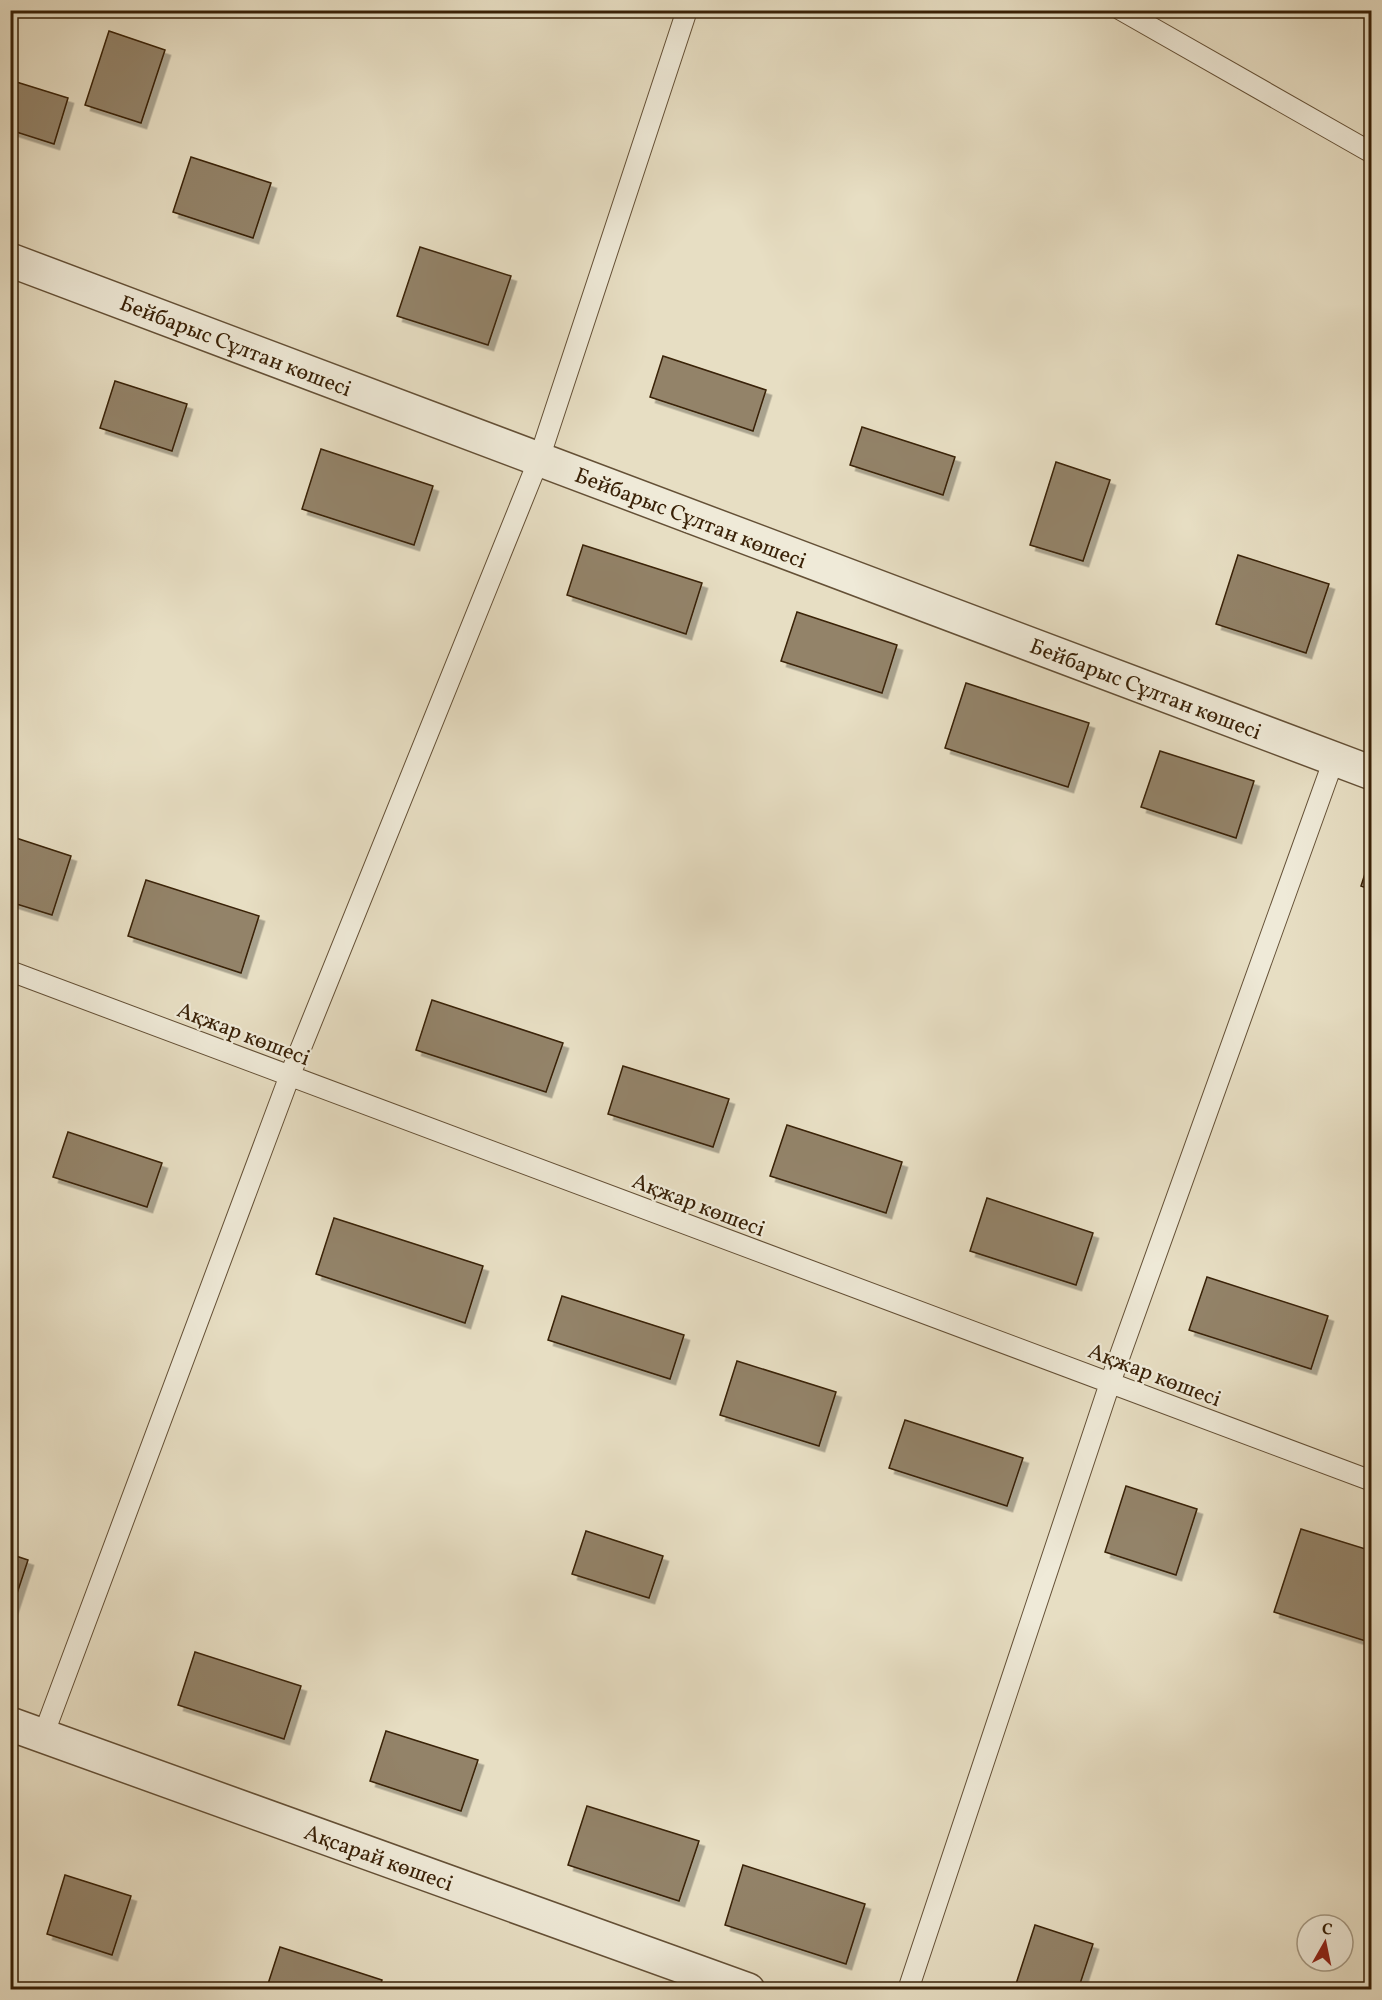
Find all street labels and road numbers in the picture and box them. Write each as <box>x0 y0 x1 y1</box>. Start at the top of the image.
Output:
street label: Бейбарыс Сұлтан көшесі <box>115 289 356 406</box>
street label: Бейбарыс Сұлтан көшесі <box>570 461 811 578</box>
street label: Бейбарыс Сұлтан көшесі <box>1025 632 1266 749</box>
street label: Ақжар көшесі <box>172 996 314 1075</box>
street label: Ақжар көшесі <box>627 1167 769 1246</box>
street label: Ақжар көшесі <box>1083 1337 1225 1416</box>
street label: Ақсарай көшесі <box>299 1818 457 1901</box>

